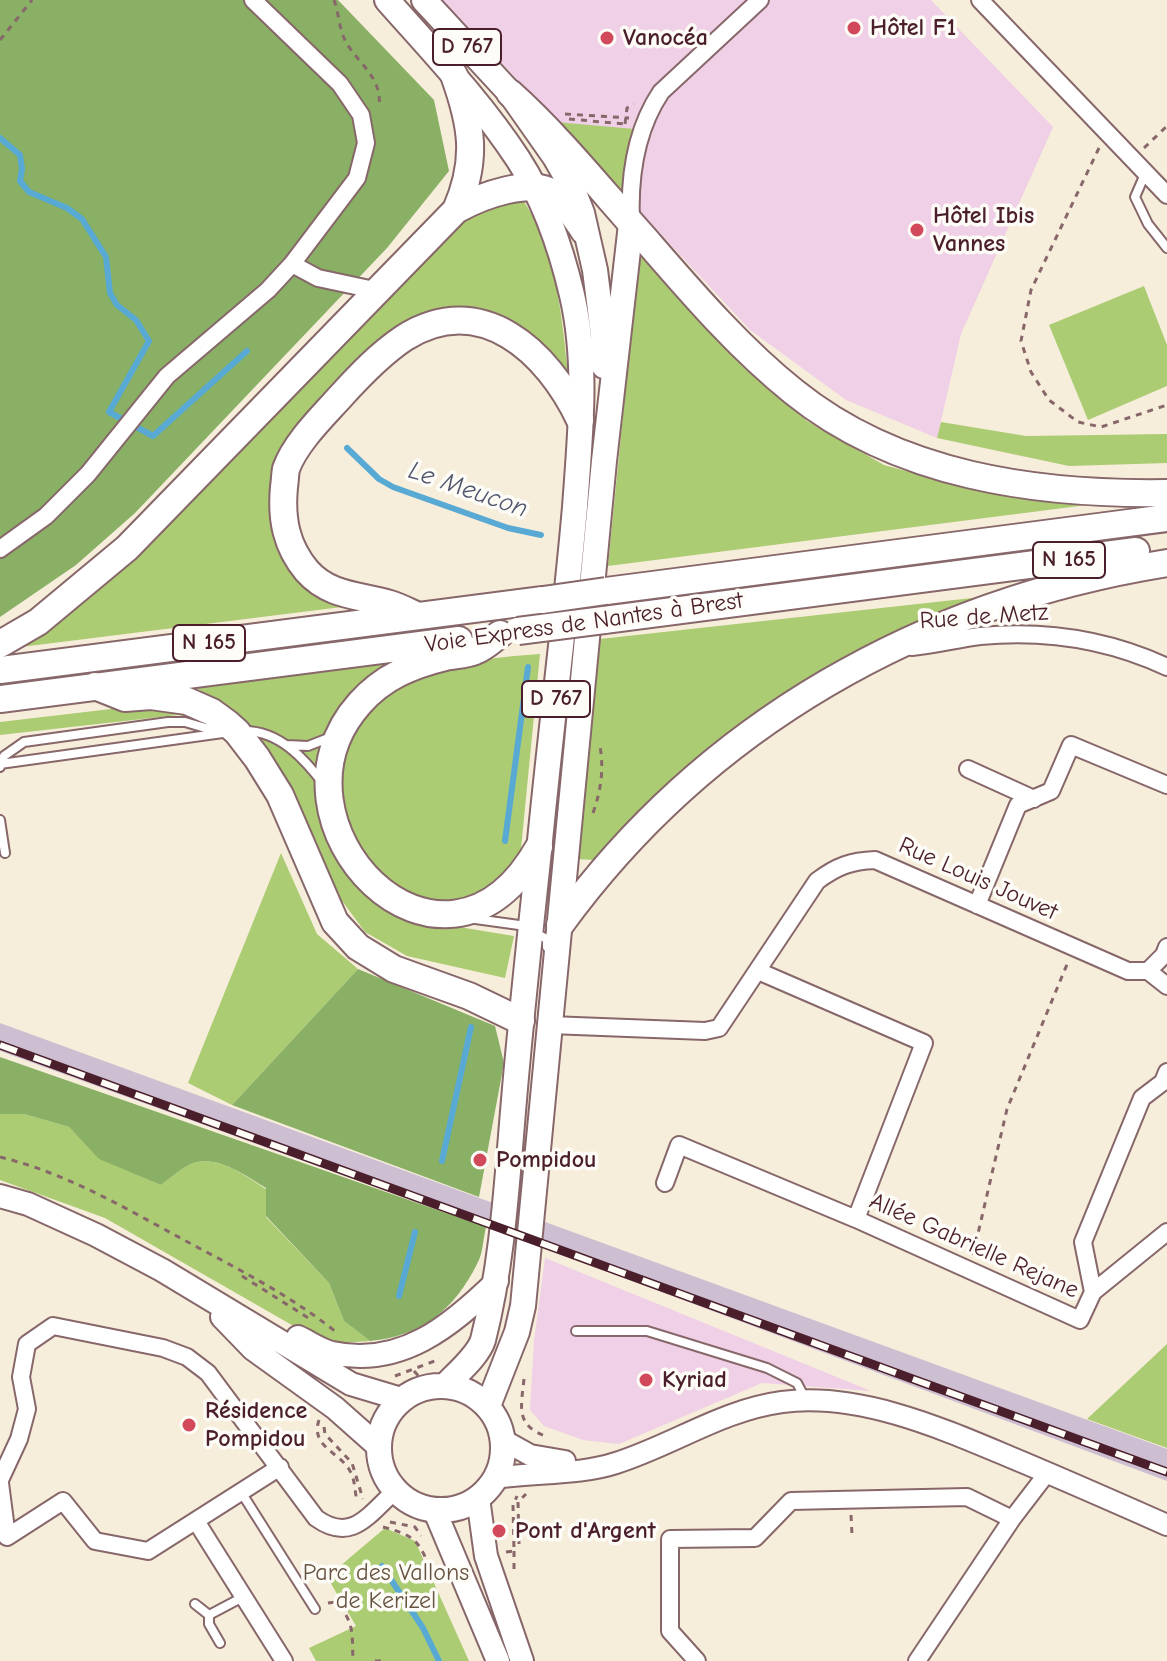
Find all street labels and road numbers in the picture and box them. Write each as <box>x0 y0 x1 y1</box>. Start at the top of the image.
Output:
road number: D 767 <box>433 29 501 65</box>
road number: N 165 <box>1033 542 1105 578</box>
street label: Voie Express de Nantes à Brest <box>423 586 745 660</box>
street label: Rue de Metz <box>919 598 1049 636</box>
road number: N 165 <box>173 625 245 661</box>
road number: D 767 <box>522 681 590 717</box>
street label: Rue Louis Jouvet <box>894 831 1062 927</box>
street label: Allée Gabrielle Rejane <box>865 1187 1083 1305</box>

